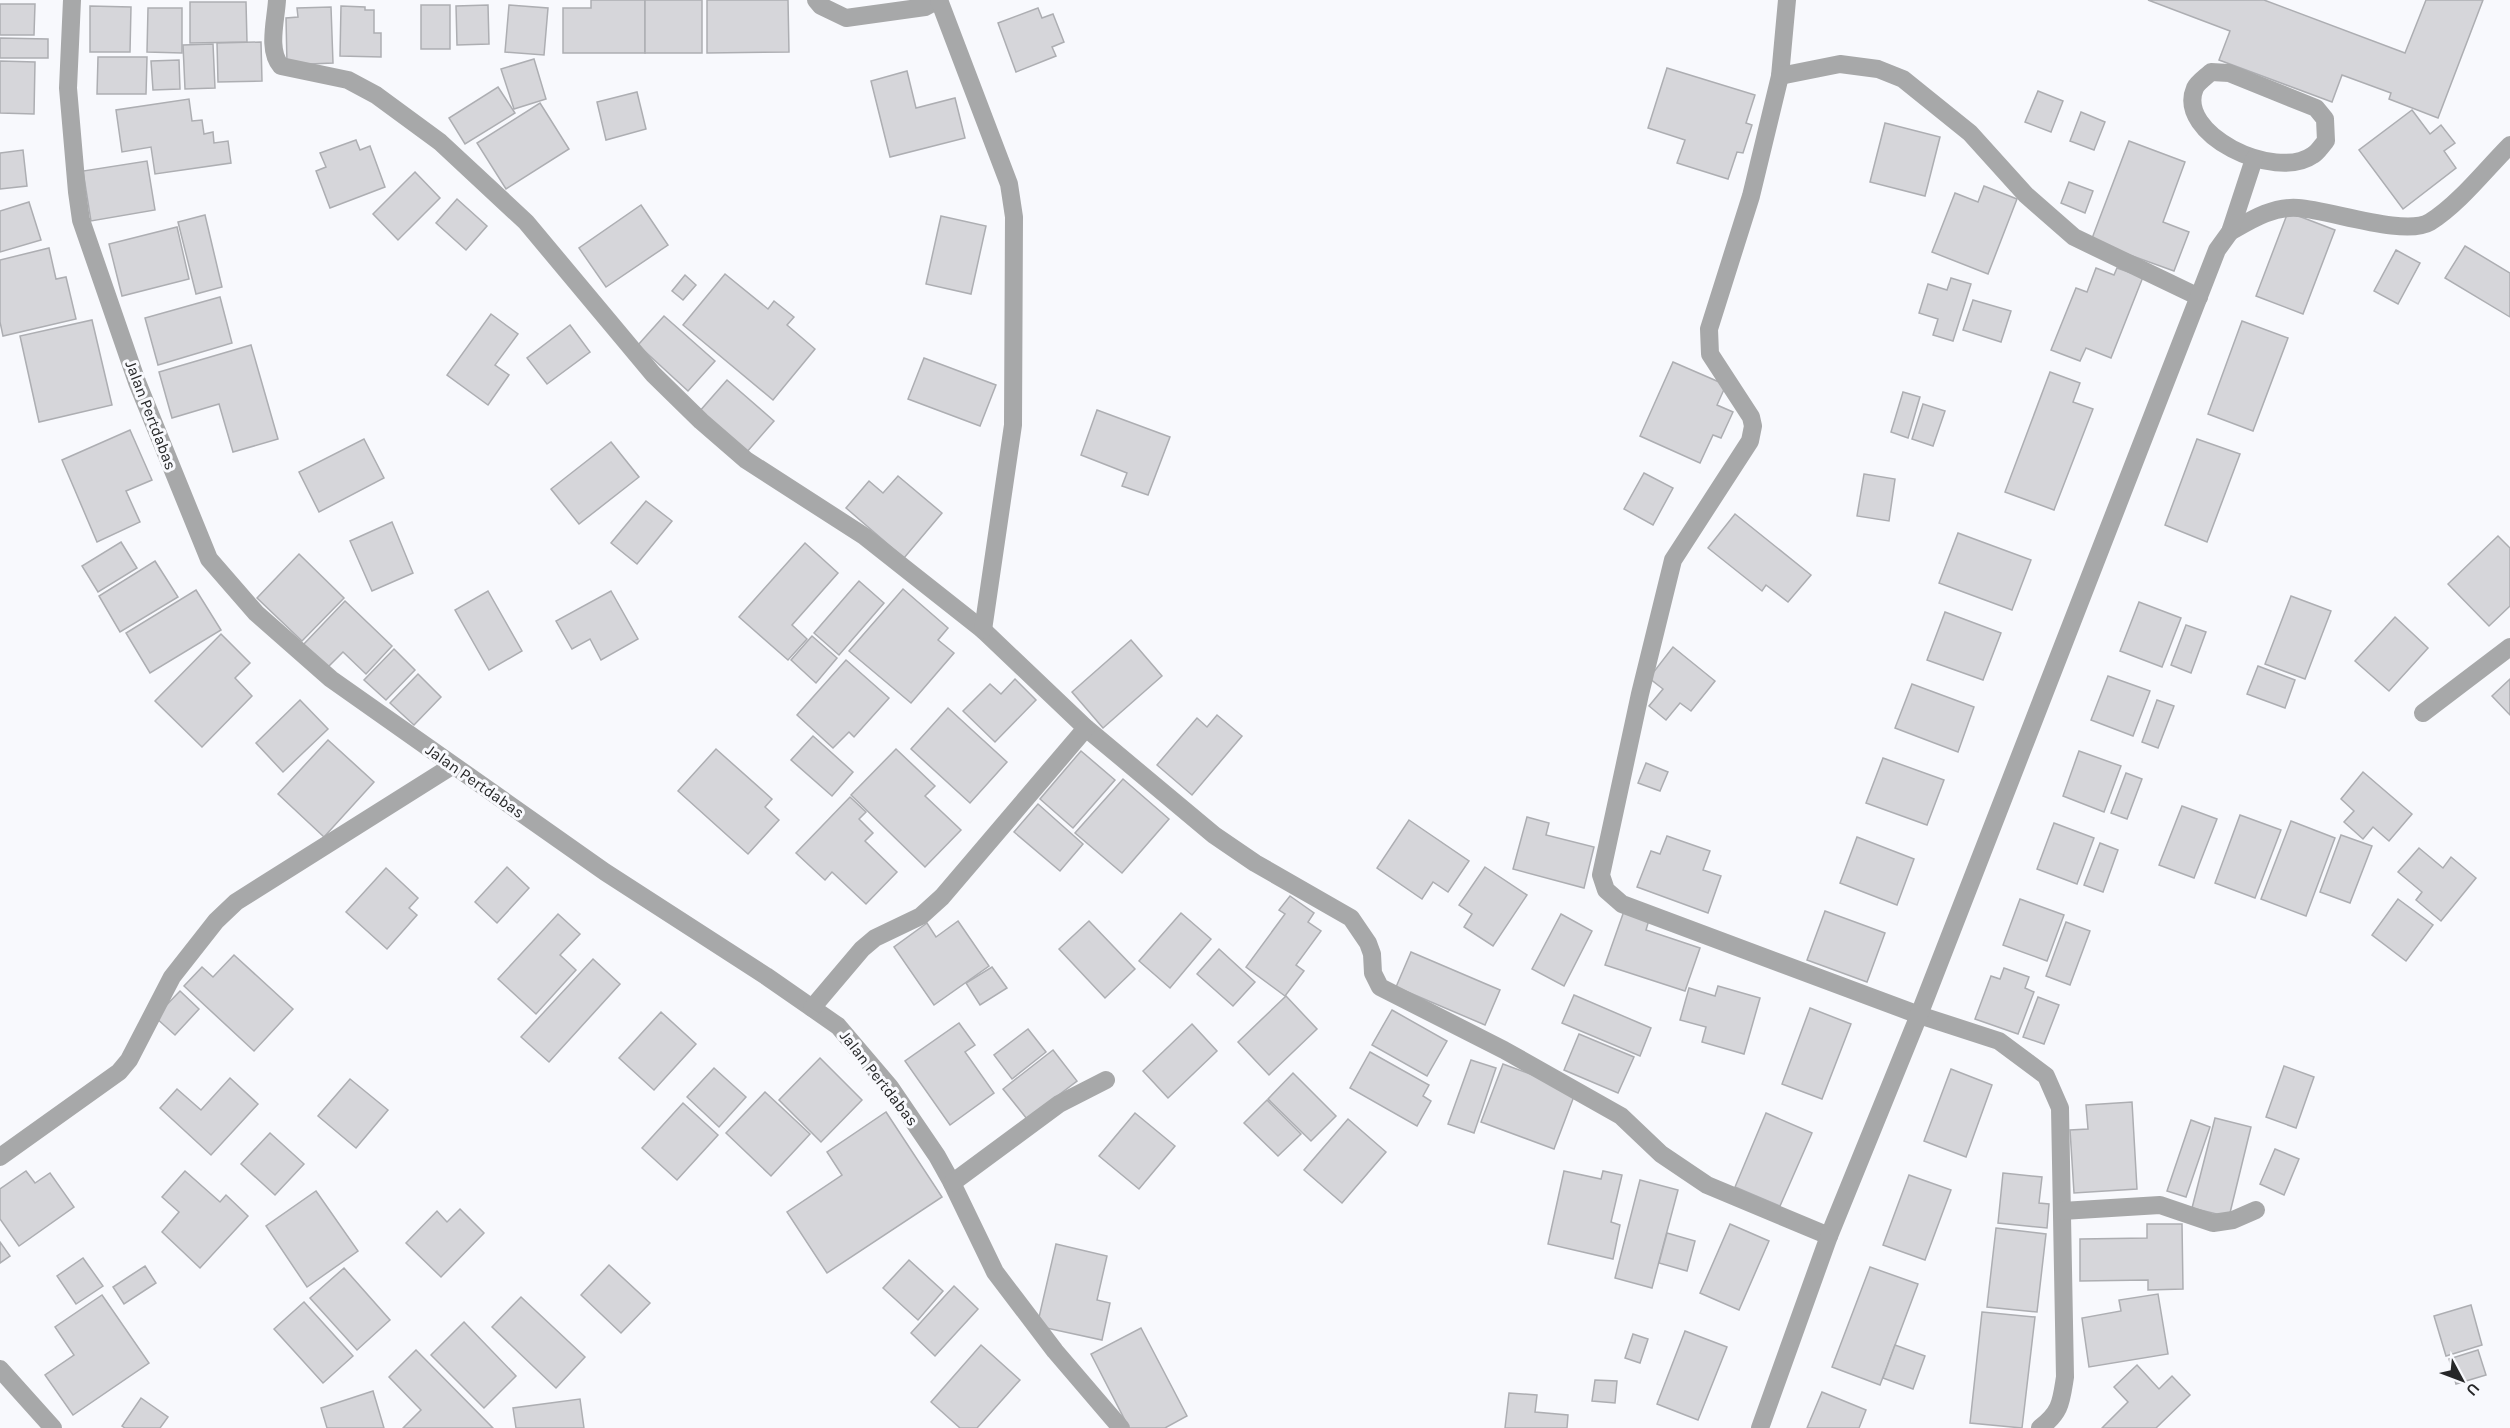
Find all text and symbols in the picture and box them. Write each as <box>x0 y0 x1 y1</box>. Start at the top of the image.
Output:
street label: Jalan Pertdabas <box>121 358 181 472</box>
street label: Jalan Pertdabas <box>422 740 528 822</box>
street label: Jalan Pertdabas <box>836 1026 922 1130</box>
north arrow <box>2432 1350 2492 1410</box>
text: U <box>2462 1379 2484 1400</box>

